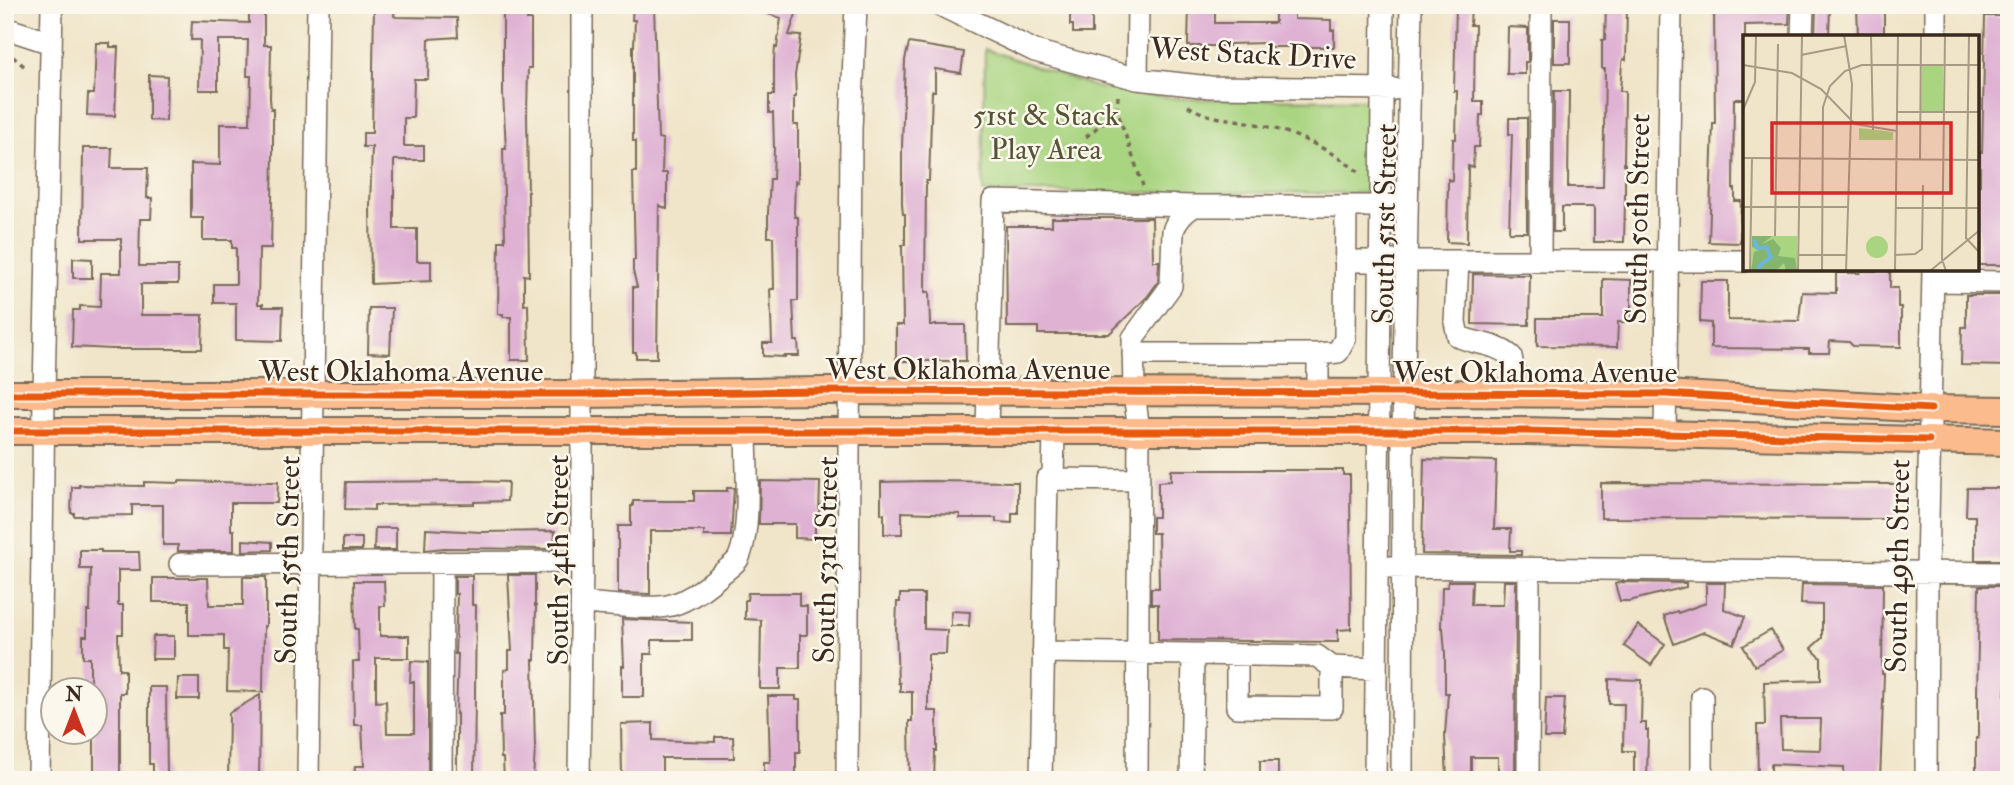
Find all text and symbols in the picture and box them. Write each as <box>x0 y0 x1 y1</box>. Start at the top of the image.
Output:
street label: West Stack Drive <box>1148 30 1357 78</box>
inset map <box>1743 35 1979 271</box>
park label: 51st & Stack Play Area <box>973 97 1119 168</box>
street label: South 50th Street <box>1618 113 1658 325</box>
street label: South 51st Street <box>1365 123 1405 325</box>
street label: West Oklahoma Avenue <box>825 351 1110 388</box>
street label: West Oklahoma Avenue <box>258 353 543 390</box>
street label: West Oklahoma Avenue <box>1392 354 1677 391</box>
street label: South 54th Street <box>540 454 577 666</box>
street label: South 55th Street <box>268 455 308 665</box>
street label: South 53rd Street <box>806 456 846 664</box>
street label: South 49th Street <box>1878 458 1918 673</box>
north arrow <box>38 676 108 746</box>
text: N <box>64 683 83 707</box>

